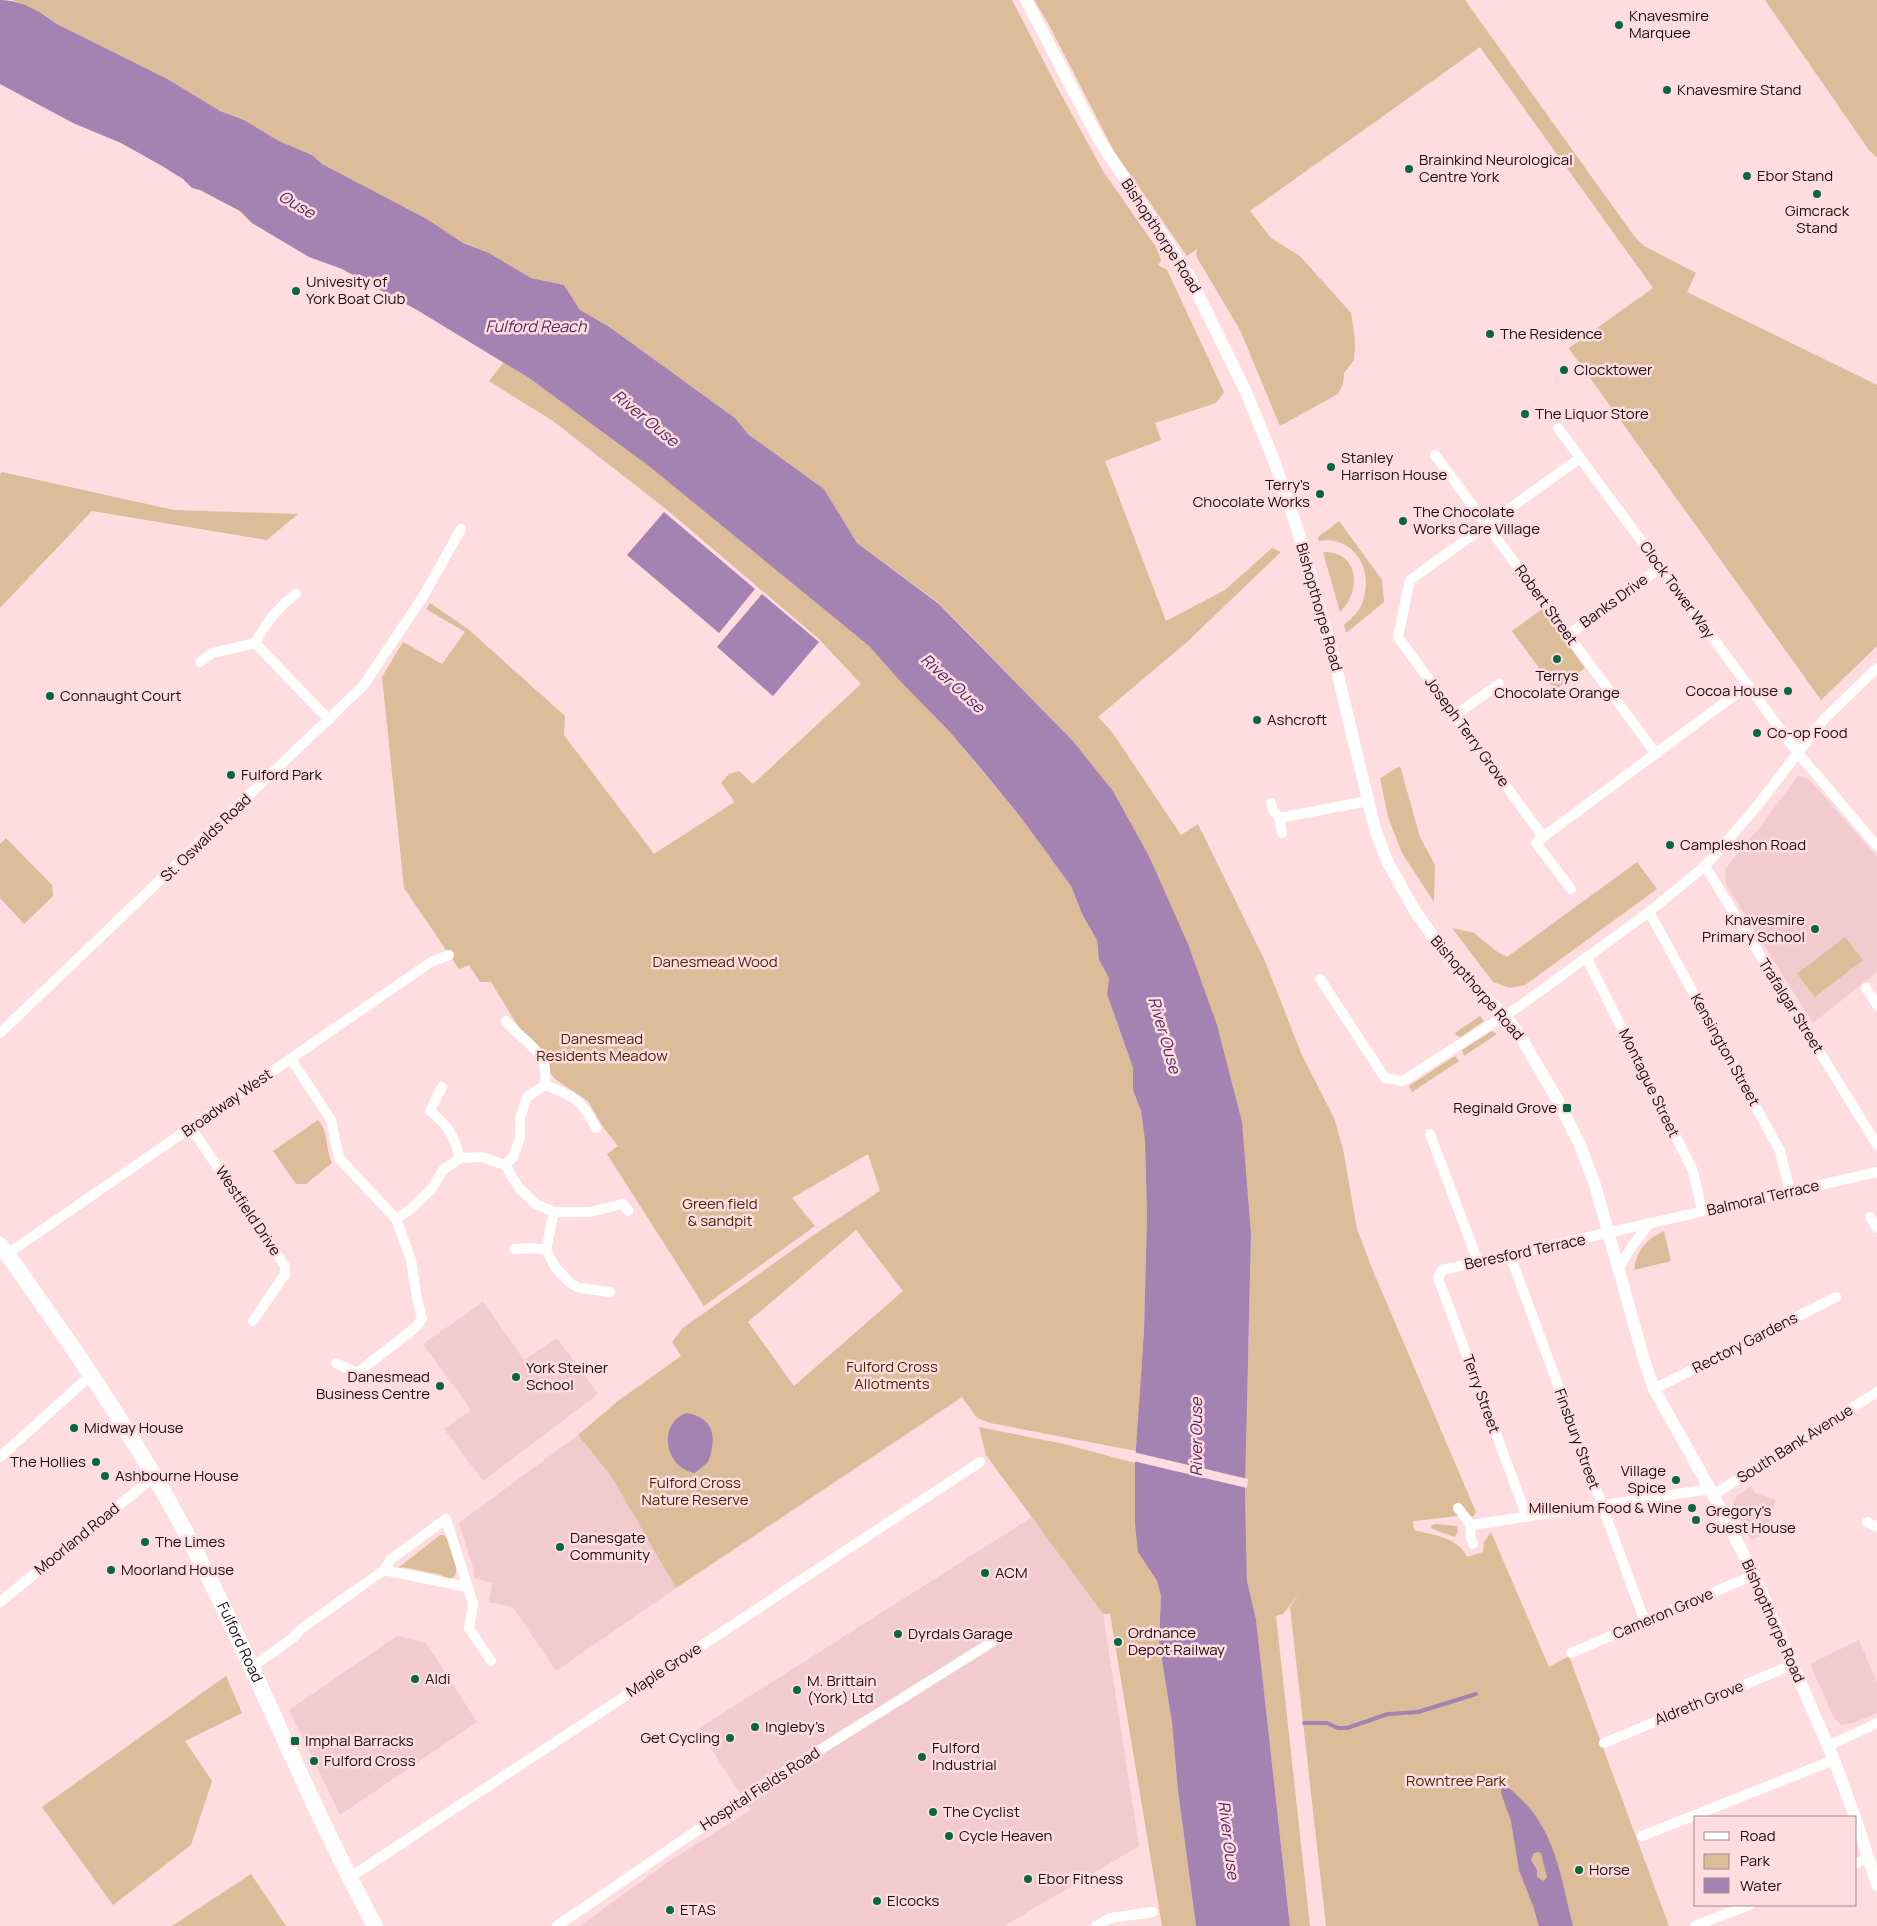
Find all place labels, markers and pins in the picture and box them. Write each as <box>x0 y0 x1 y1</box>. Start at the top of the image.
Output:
place label: Knavesmire Marquee <box>1629 5 1709 43</box>
marker: Knavesmire Marquee <box>1613 19 1625 31</box>
place label: Knavesmire Stand <box>1677 79 1801 100</box>
marker: Knavesmire Stand <box>1661 84 1673 96</box>
place label: Brainkind Neurological Centre York <box>1419 149 1573 187</box>
marker: Brainkind Neurological Centre York <box>1403 163 1415 175</box>
place label: Ebor Stand <box>1757 165 1833 186</box>
marker: Ebor Stand <box>1741 170 1753 182</box>
marker: Gimcrack Stand <box>1811 188 1823 200</box>
place label: Gimcrack Stand <box>1785 200 1850 238</box>
place label: Univesity of York Boat Club <box>306 271 405 309</box>
marker: Univesity of York Boat Club <box>290 285 302 297</box>
place label: The Residence <box>1500 323 1603 344</box>
marker: The Residence <box>1484 328 1496 340</box>
place label: Clocktower <box>1574 359 1653 380</box>
marker: Clocktower <box>1558 364 1570 376</box>
place label: The Liquor Store <box>1535 403 1649 424</box>
marker: The Liquor Store <box>1519 408 1531 420</box>
place label: Stanley Harrison House <box>1341 447 1447 485</box>
marker: Stanley Harrison House <box>1325 461 1337 473</box>
place label: Terry's Chocolate Works <box>1193 474 1310 512</box>
marker: Terry's Chocolate Works <box>1314 488 1326 500</box>
place label: The Chocolate Works Care Village <box>1413 501 1540 539</box>
marker: The Chocolate Works Care Village <box>1397 515 1409 527</box>
marker: Terrys Chocolate Orange <box>1551 653 1563 665</box>
place label: Terrys Chocolate Orange <box>1494 665 1620 703</box>
place label: Cocoa House <box>1685 680 1778 701</box>
place label: Connaught Court <box>60 685 181 706</box>
marker: Cocoa House <box>1782 685 1794 697</box>
marker: Connaught Court <box>44 690 56 702</box>
place label: Ashcroft <box>1267 709 1327 730</box>
marker: Ashcroft <box>1251 714 1263 726</box>
place label: Co-op Food <box>1767 722 1848 743</box>
marker: Co-op Food <box>1751 727 1763 739</box>
place label: Fulford Park <box>241 764 322 785</box>
marker: Fulford Park <box>225 769 237 781</box>
place label: Campleshon Road <box>1680 834 1806 855</box>
marker: Campleshon Road <box>1664 839 1676 851</box>
place label: Knavesmire Primary School <box>1702 909 1805 947</box>
marker: Knavesmire Primary School <box>1809 923 1821 935</box>
place label: Reginald Grove <box>1453 1097 1557 1118</box>
marker: Reginald Grove <box>1561 1102 1573 1114</box>
place label: York Steiner School <box>526 1357 609 1395</box>
place label: Danesmead Business Centre <box>316 1366 430 1404</box>
marker: York Steiner School <box>510 1371 522 1383</box>
marker: Danesmead Business Centre <box>434 1380 446 1392</box>
place label: Midway House <box>84 1417 184 1438</box>
marker: Midway House <box>68 1422 80 1434</box>
place label: The Hollies <box>10 1451 86 1472</box>
marker: The Hollies <box>90 1456 102 1468</box>
place label: Village Spice <box>1621 1460 1666 1498</box>
place label: Ashbourne House <box>115 1465 239 1486</box>
marker: Ashbourne House <box>99 1470 111 1482</box>
marker: Village Spice <box>1670 1474 1682 1486</box>
place label: Millenium Food & Wine <box>1529 1497 1682 1518</box>
place label: Gregory's Guest House <box>1706 1500 1796 1538</box>
marker: Millenium Food & Wine <box>1686 1502 1698 1514</box>
marker: Gregory's Guest House <box>1690 1514 1702 1526</box>
place label: Danesgate Community <box>570 1527 650 1565</box>
place label: The Limes <box>155 1531 225 1552</box>
marker: The Limes <box>139 1536 151 1548</box>
marker: Danesgate Community <box>554 1541 566 1553</box>
place label: Moorland House <box>121 1559 234 1580</box>
place label: ACM <box>995 1562 1028 1583</box>
marker: Moorland House <box>105 1564 117 1576</box>
marker: ACM <box>979 1567 991 1579</box>
place label: Ordnance Depot Railway <box>1128 1622 1225 1660</box>
place label: Dyrdals Garage <box>908 1623 1013 1644</box>
marker: Dyrdals Garage <box>892 1628 904 1640</box>
marker: Ordnance Depot Railway <box>1112 1636 1124 1648</box>
place label: Aldi <box>425 1668 450 1689</box>
place label: M. Brittain (York) Ltd <box>807 1670 876 1708</box>
marker: Aldi <box>409 1673 421 1685</box>
marker: M. Brittain (York) Ltd <box>791 1684 803 1696</box>
place label: Ingleby’s <box>765 1716 825 1737</box>
marker: Ingleby’s <box>749 1721 761 1733</box>
place label: Get Cycling <box>640 1727 720 1748</box>
place label: Imphal Barracks <box>305 1730 414 1751</box>
marker: Get Cycling <box>724 1732 736 1744</box>
marker: Imphal Barracks <box>289 1735 301 1747</box>
place label: Fulford Industrial <box>932 1737 997 1775</box>
place label: Fulford Cross <box>324 1750 416 1771</box>
marker: Fulford Industrial <box>916 1751 928 1763</box>
marker: Fulford Cross <box>308 1755 320 1767</box>
place label: The Cyclist <box>943 1801 1020 1822</box>
marker: The Cyclist <box>927 1806 939 1818</box>
place label: Cycle Heaven <box>959 1825 1052 1846</box>
marker: Cycle Heaven <box>943 1830 955 1842</box>
place label: Horse <box>1589 1859 1630 1880</box>
marker: Horse <box>1573 1864 1585 1876</box>
place label: Ebor Fitness <box>1038 1868 1123 1889</box>
marker: Ebor Fitness <box>1022 1873 1034 1885</box>
place label: Elcocks <box>887 1890 940 1911</box>
marker: Elcocks <box>871 1895 883 1907</box>
place label: ETAS <box>680 1899 716 1920</box>
marker: ETAS <box>664 1904 676 1916</box>

